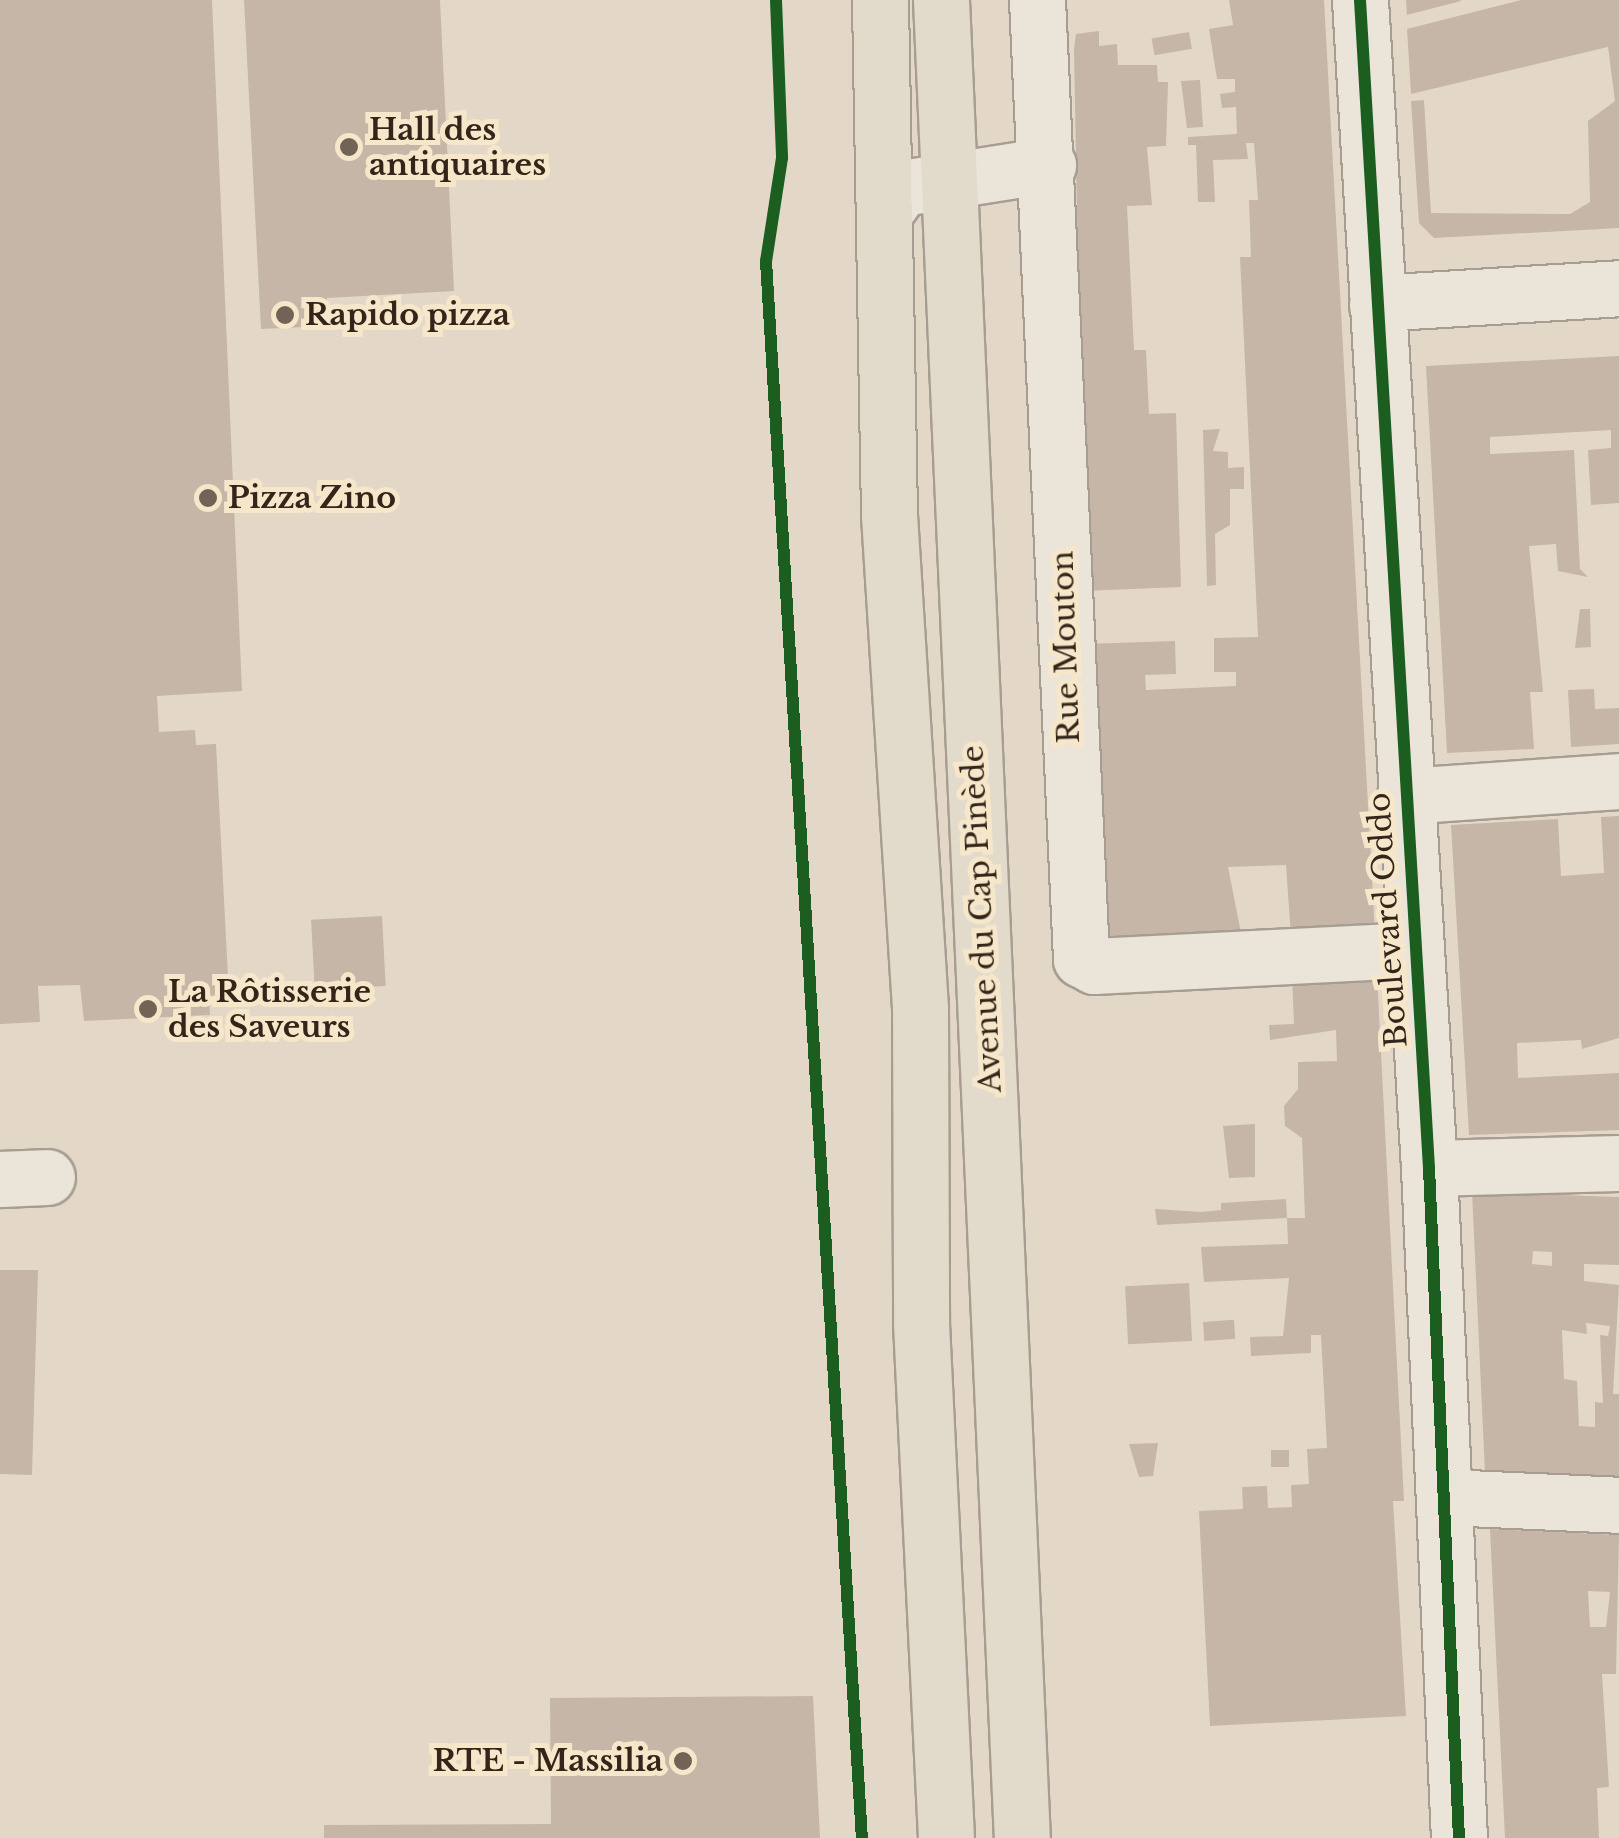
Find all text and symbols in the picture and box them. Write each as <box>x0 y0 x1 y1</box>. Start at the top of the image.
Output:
place label: Hall des antiquaires <box>369 112 546 182</box>
marker: Hall des antiquaires <box>338 136 360 158</box>
place label: Rapido pizza <box>305 297 510 333</box>
marker: Rapido pizza <box>274 304 296 326</box>
place label: Pizza Zino <box>228 480 396 516</box>
marker: Pizza Zino <box>197 487 219 509</box>
street label: Rue Mouton <box>1045 550 1087 744</box>
street label: Avenue du Cap Pinède <box>955 744 1009 1094</box>
street label: Boulevard Oddo <box>1361 791 1415 1049</box>
place label: La Rôtisserie des Saveurs <box>168 974 371 1044</box>
marker: La Rôtisserie des Saveurs <box>137 998 159 1020</box>
place label: RTE - Massilia <box>433 1743 663 1779</box>
marker: RTE - Massilia <box>672 1750 694 1772</box>

